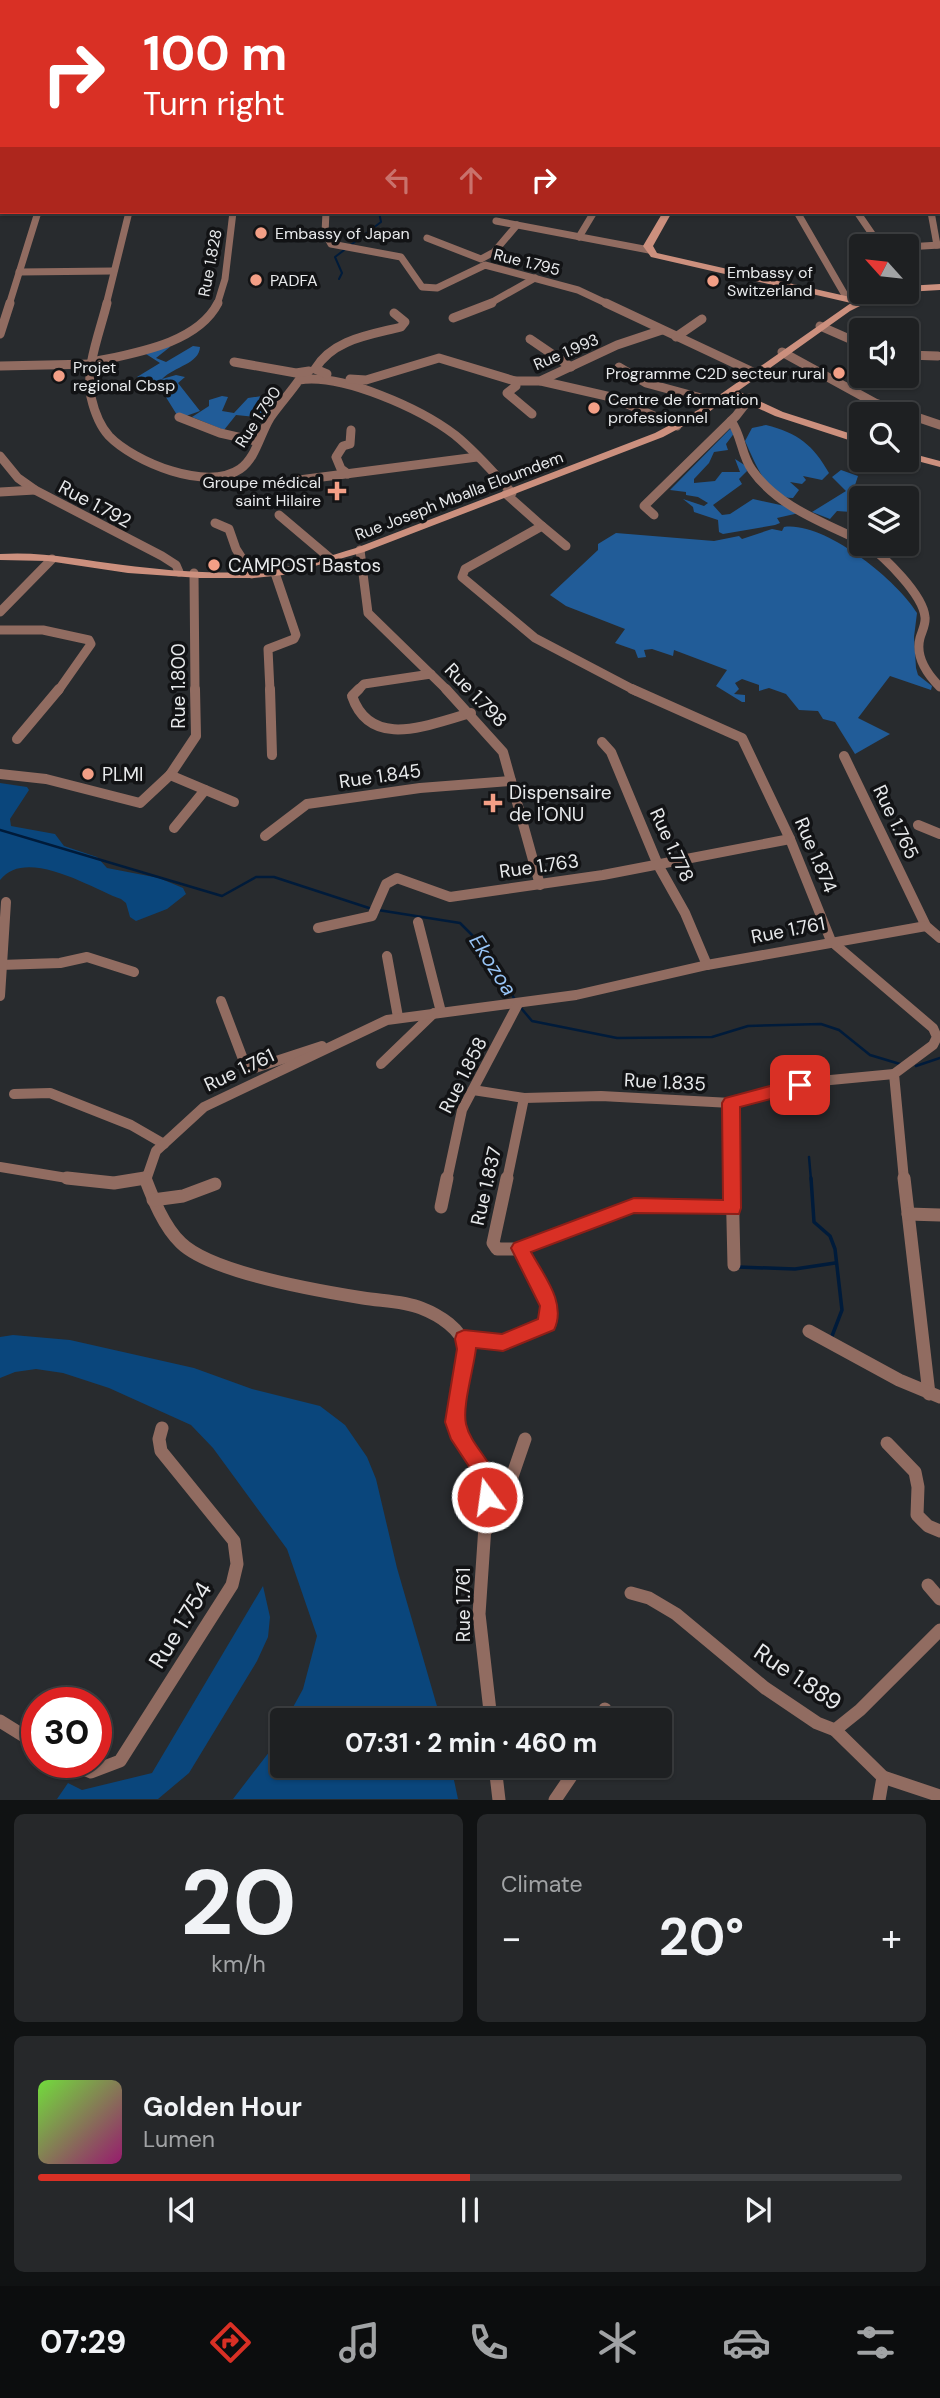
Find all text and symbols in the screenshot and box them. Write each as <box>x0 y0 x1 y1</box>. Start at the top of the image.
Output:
text: 100 m <box>143 21 287 85</box>
icon: right <box>28 28 119 119</box>
text: Turn right <box>143 83 285 125</box>
icon: left <box>379 161 417 199</box>
icon: ahead <box>452 161 490 199</box>
icon: right <box>525 161 563 199</box>
place label: Embassy of Japan <box>275 223 410 244</box>
marker: Embassy of Japan <box>253 225 269 241</box>
street label: Rue 1.828 <box>193 227 227 299</box>
north arrow <box>849 234 919 304</box>
map controls <box>849 234 919 556</box>
street label: Rue 1.795 <box>492 244 562 280</box>
place label: Embassy of Switzerland <box>727 262 813 301</box>
place label: PADFA <box>270 270 318 291</box>
marker: PADFA <box>248 272 264 288</box>
marker: Embassy of Switzerland <box>705 273 721 289</box>
button: sound <box>849 318 919 388</box>
street label: Rue 1.993 <box>530 329 602 375</box>
place label: Projet regional Cbsp <box>73 357 175 396</box>
place label: Programme C2D secteur rural <box>606 363 825 384</box>
marker: Programme C2D secteur rural <box>831 365 847 381</box>
marker: Projet regional Cbsp <box>51 368 67 384</box>
street label: Rue 1.790 <box>230 382 286 452</box>
place label: Centre de formation professionnel <box>608 389 758 428</box>
marker: Centre de formation professionnel <box>586 400 602 416</box>
button: search <box>849 402 919 472</box>
street label: Rue Joseph Mballa Eloumdem <box>352 447 566 545</box>
place label: Groupe médical saint Hilaire <box>203 472 321 511</box>
street label: Rue 1.792 <box>54 474 136 534</box>
marker: Groupe médical saint Hilaire <box>327 481 347 501</box>
button: layers <box>849 486 919 556</box>
place label: CAMPOST Bastos <box>228 553 381 578</box>
marker: CAMPOST Bastos <box>206 557 222 573</box>
street label: Rue 1.800 <box>166 643 191 729</box>
street label: Rue 1.798 <box>439 658 513 732</box>
street label: Rue 1.845 <box>337 758 423 794</box>
place label: PLMI <box>102 762 143 787</box>
marker: PLMI <box>80 766 96 782</box>
place label: Dispensaire de l'ONU <box>509 780 612 827</box>
street label: Rue 1.765 <box>867 781 925 863</box>
marker: Dispensaire de l'ONU <box>483 793 503 813</box>
street label: Rue 1.778 <box>644 804 700 886</box>
street label: Rue 1.874 <box>789 814 843 896</box>
street label: Rue 1.763 <box>498 848 580 884</box>
street label: Rue 1.761 <box>749 911 827 949</box>
water label: Ekozoa <box>463 929 523 1001</box>
street label: Rue 1.858 <box>433 1033 493 1117</box>
street label: Rue 1.761 <box>200 1043 278 1097</box>
pin <box>770 1055 830 1115</box>
icon: arrive <box>781 1066 819 1104</box>
street label: Rue 1.835 <box>623 1067 707 1097</box>
street label: Rue 1.837 <box>465 1144 507 1228</box>
position arrow <box>450 1460 524 1534</box>
street label: Rue 1.761 <box>451 1568 476 1642</box>
street label: Rue 1.754 <box>142 1576 218 1674</box>
street label: Rue 1.889 <box>748 1637 848 1717</box>
speed limit sign: 30 <box>21 1687 112 1778</box>
text: 07:31 · 2 min · 460 m <box>345 1726 597 1760</box>
text: 20 <box>180 1844 297 1962</box>
text: Climate <box>501 1869 583 1899</box>
text: 20° <box>659 1903 744 1971</box>
text: − <box>501 1913 522 1963</box>
text: + <box>881 1913 902 1963</box>
text: km/h <box>211 1949 266 1979</box>
text: Golden Hour <box>143 2090 302 2124</box>
text: Lumen <box>143 2124 215 2154</box>
icon: previous <box>163 2191 201 2229</box>
icon: pause <box>451 2191 489 2229</box>
icon: next <box>739 2191 777 2229</box>
icon: directions <box>206 2318 255 2367</box>
icon: music <box>335 2318 384 2367</box>
icon: phone <box>464 2318 513 2367</box>
icon: climate <box>593 2318 642 2367</box>
icon: car <box>722 2318 771 2367</box>
icon: filters <box>851 2318 900 2367</box>
text: 07:29 <box>40 2321 126 2363</box>

